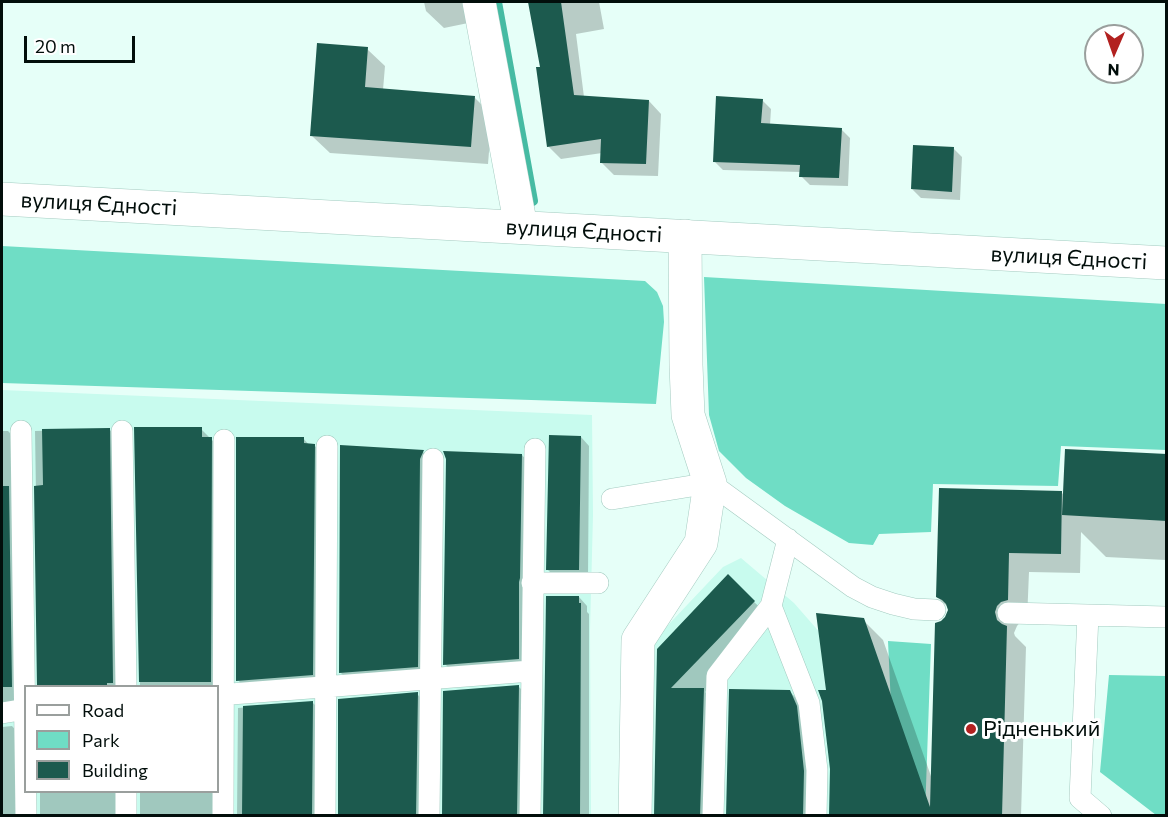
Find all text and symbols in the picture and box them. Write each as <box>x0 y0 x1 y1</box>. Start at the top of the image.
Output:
scale bar <box>27 24 138 62</box>
north arrow <box>1084 24 1144 84</box>
text: 20 m <box>35 35 76 57</box>
text: N <box>1107 61 1120 80</box>
street label: вулиця Єдності <box>20 187 178 221</box>
street label: вулиця Єдності <box>505 214 663 248</box>
street label: вулиця Єдності <box>990 241 1148 275</box>
legend <box>24 685 219 793</box>
text: Road <box>82 699 124 721</box>
place label: Рідненький <box>983 716 1100 742</box>
marker: Рідненький <box>964 722 978 736</box>
text: Park <box>82 729 120 751</box>
text: Building <box>82 759 148 781</box>

